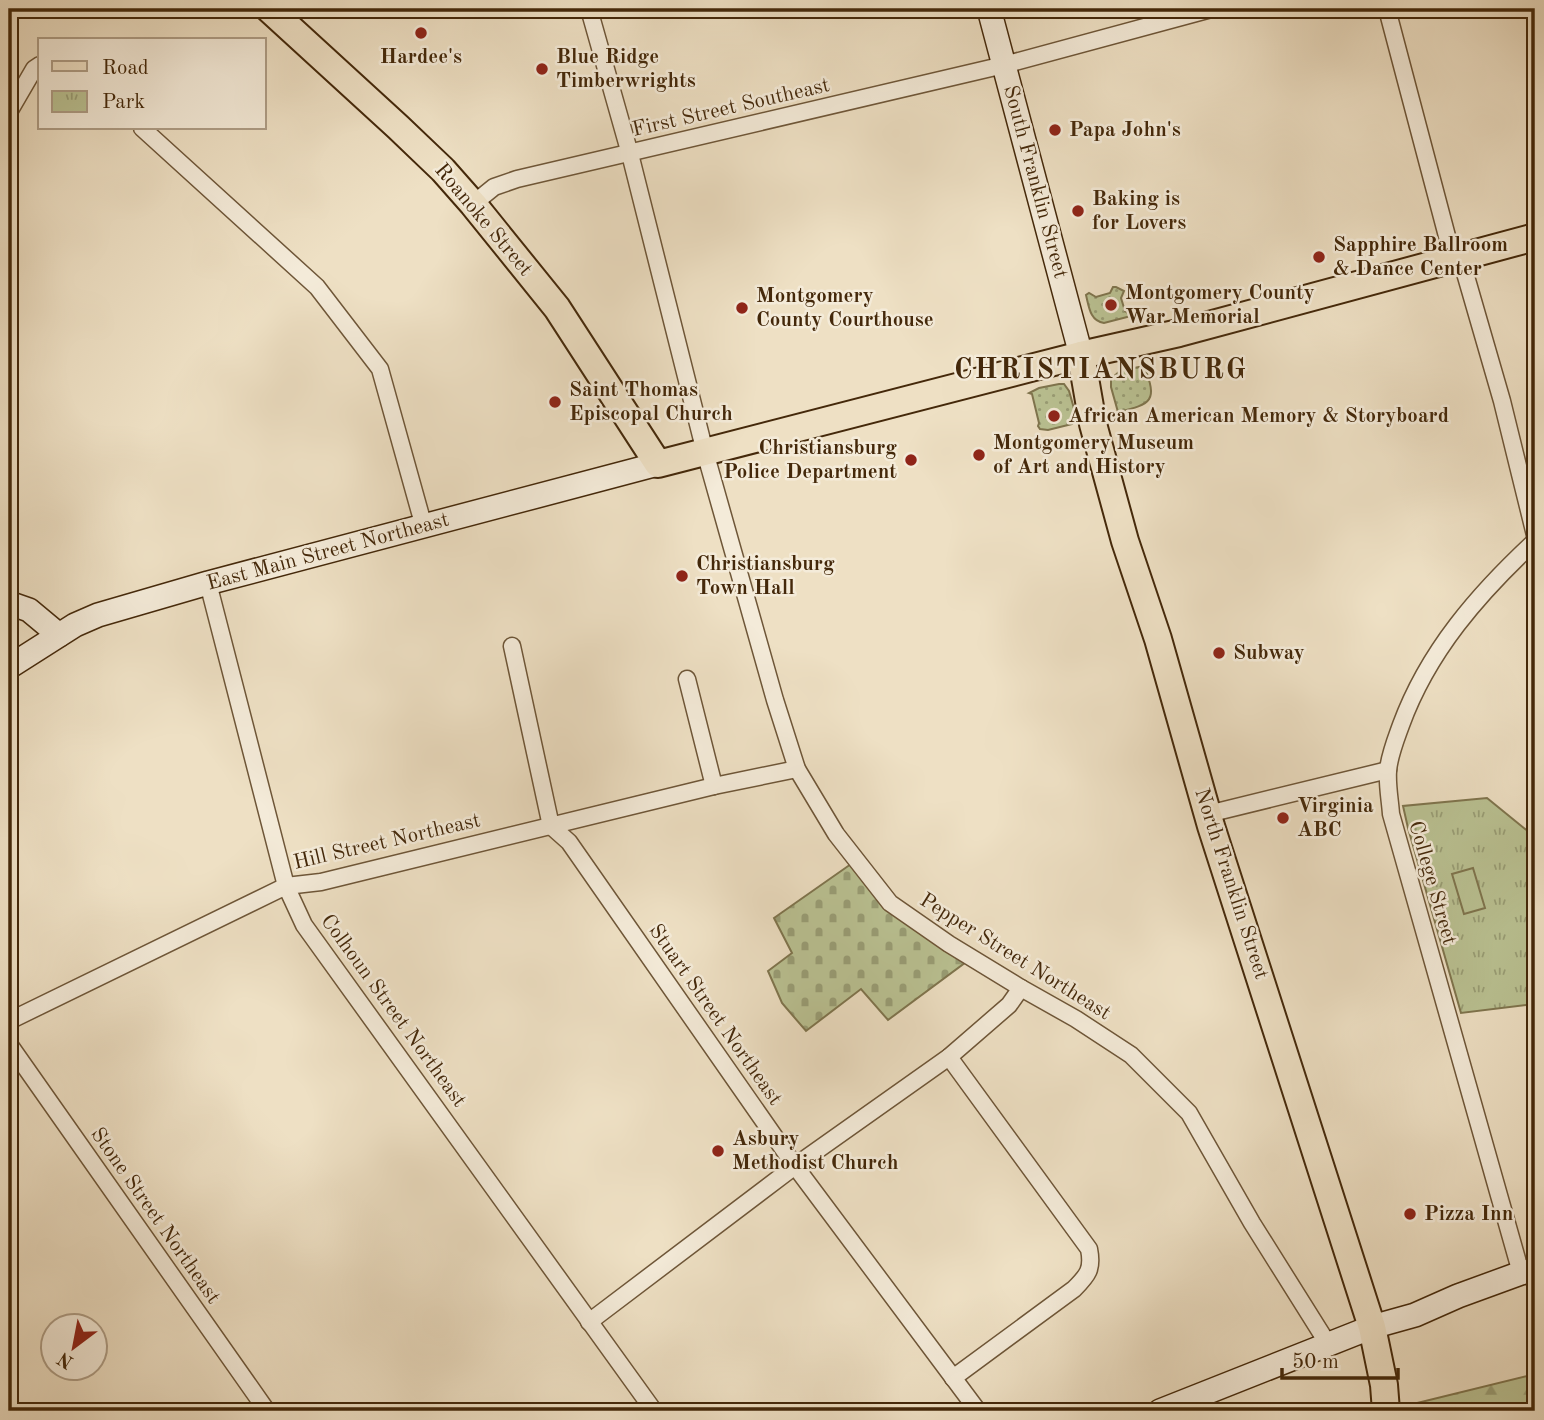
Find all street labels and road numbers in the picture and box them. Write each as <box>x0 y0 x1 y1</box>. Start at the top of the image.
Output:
street label: First Street Southeast <box>630 75 832 141</box>
street label: South Franklin Street <box>999 83 1071 281</box>
street label: Roanoke Street <box>430 160 536 280</box>
street label: East Main Street Northeast <box>205 509 451 595</box>
street label: North Franklin Street <box>1190 786 1272 982</box>
street label: Hill Street Northeast <box>291 810 483 874</box>
street label: College Street <box>1404 819 1460 947</box>
street label: Pepper Street Northeast <box>916 890 1114 1024</box>
street label: Colhoun Street Northeast <box>316 911 470 1111</box>
street label: Stuart Street Northeast <box>645 921 785 1109</box>
street label: Stone Street Northeast <box>86 1124 224 1308</box>

